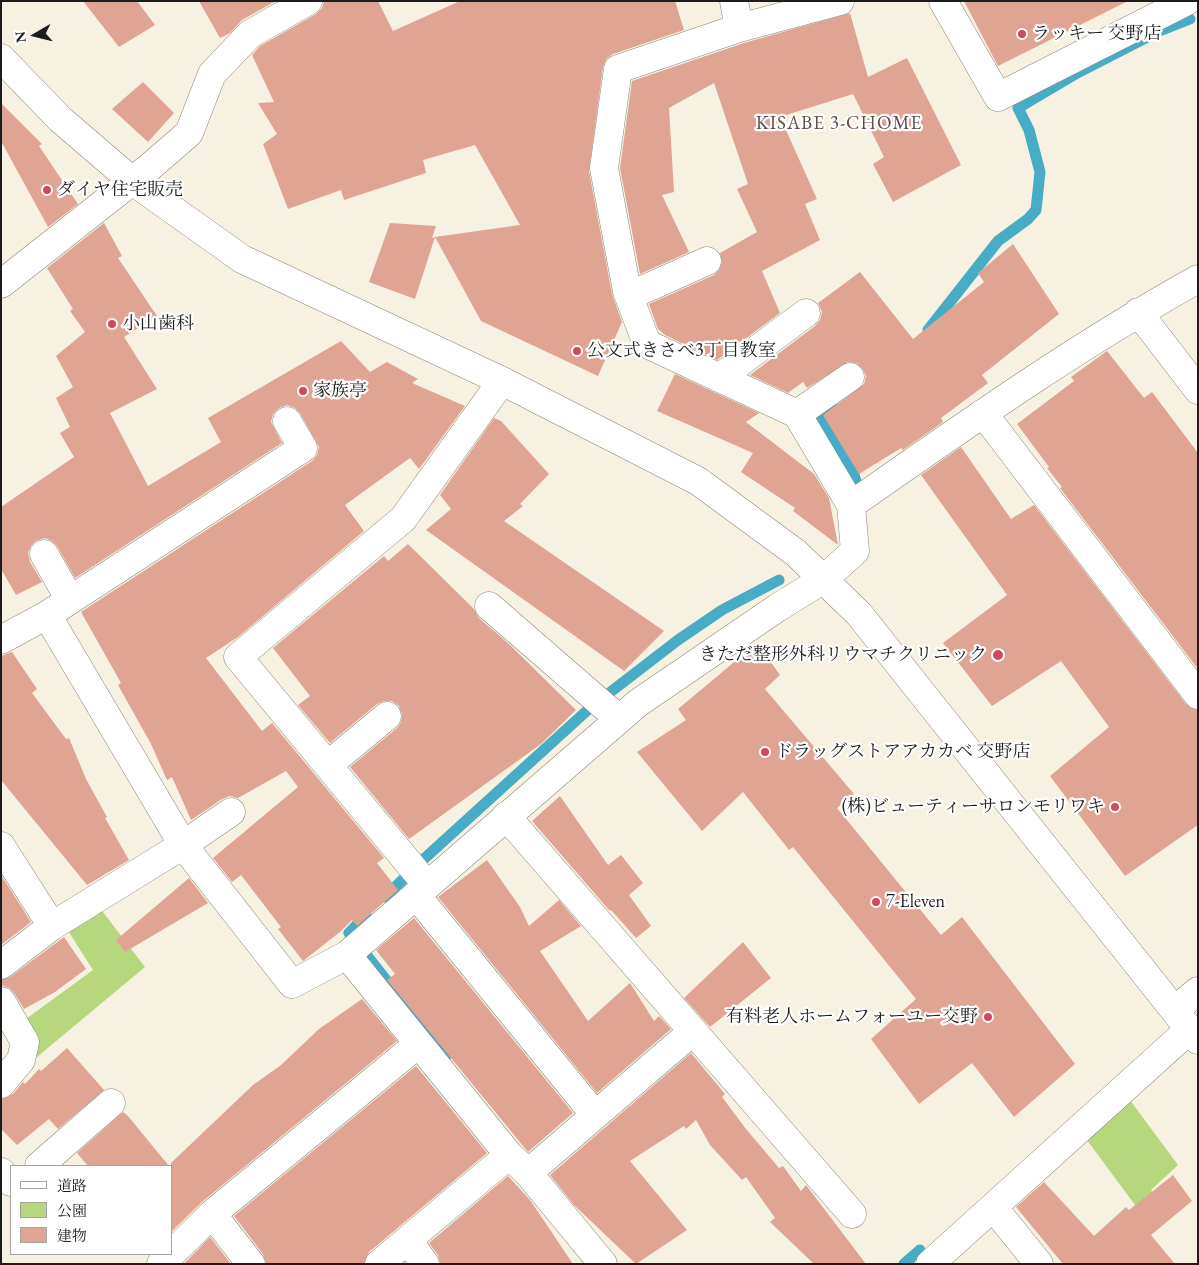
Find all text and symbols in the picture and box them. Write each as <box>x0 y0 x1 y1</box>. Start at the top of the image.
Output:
north arrow <box>10 10 60 60</box>
place label: ラッキー 交野店 <box>1032 23 1162 45</box>
marker: ラッキー 交野店 <box>1016 28 1028 40</box>
text: N <box>10 30 30 44</box>
district label: KISABE 3-CHOME <box>754 113 924 135</box>
place label: ダイヤ住宅販売 <box>57 179 183 201</box>
marker: ダイヤ住宅販売 <box>41 184 53 196</box>
place label: 小山歯科 <box>122 313 194 335</box>
marker: 小山歯科 <box>106 318 118 330</box>
place label: 公文式きさべ3丁目教室 <box>587 340 776 362</box>
marker: 公文式きさべ3丁目教室 <box>571 345 583 357</box>
place label: 家族亭 <box>313 380 367 402</box>
marker: 家族亭 <box>297 385 309 397</box>
place label: きただ整形外科リウマチクリニック <box>699 644 987 666</box>
marker: きただ整形外科リウマチクリニック <box>991 648 1005 662</box>
place label: ドラッグストアアカカベ 交野店 <box>775 741 1031 763</box>
marker: ドラッグストアアカカベ 交野店 <box>759 746 771 758</box>
place label: (株)ビューティーサロンモリワキ <box>842 796 1105 818</box>
marker: (株)ビューティーサロンモリワキ <box>1109 801 1121 813</box>
place label: 7-Eleven <box>886 891 945 913</box>
marker: 7-Eleven <box>870 896 882 908</box>
place label: 有料老人ホームフォーユー交野 <box>726 1006 978 1028</box>
marker: 有料老人ホームフォーユー交野 <box>982 1011 994 1023</box>
legend <box>10 1165 172 1255</box>
text: 道路 <box>57 1176 87 1195</box>
text: 公園 <box>57 1201 87 1220</box>
text: 建物 <box>57 1226 87 1245</box>

